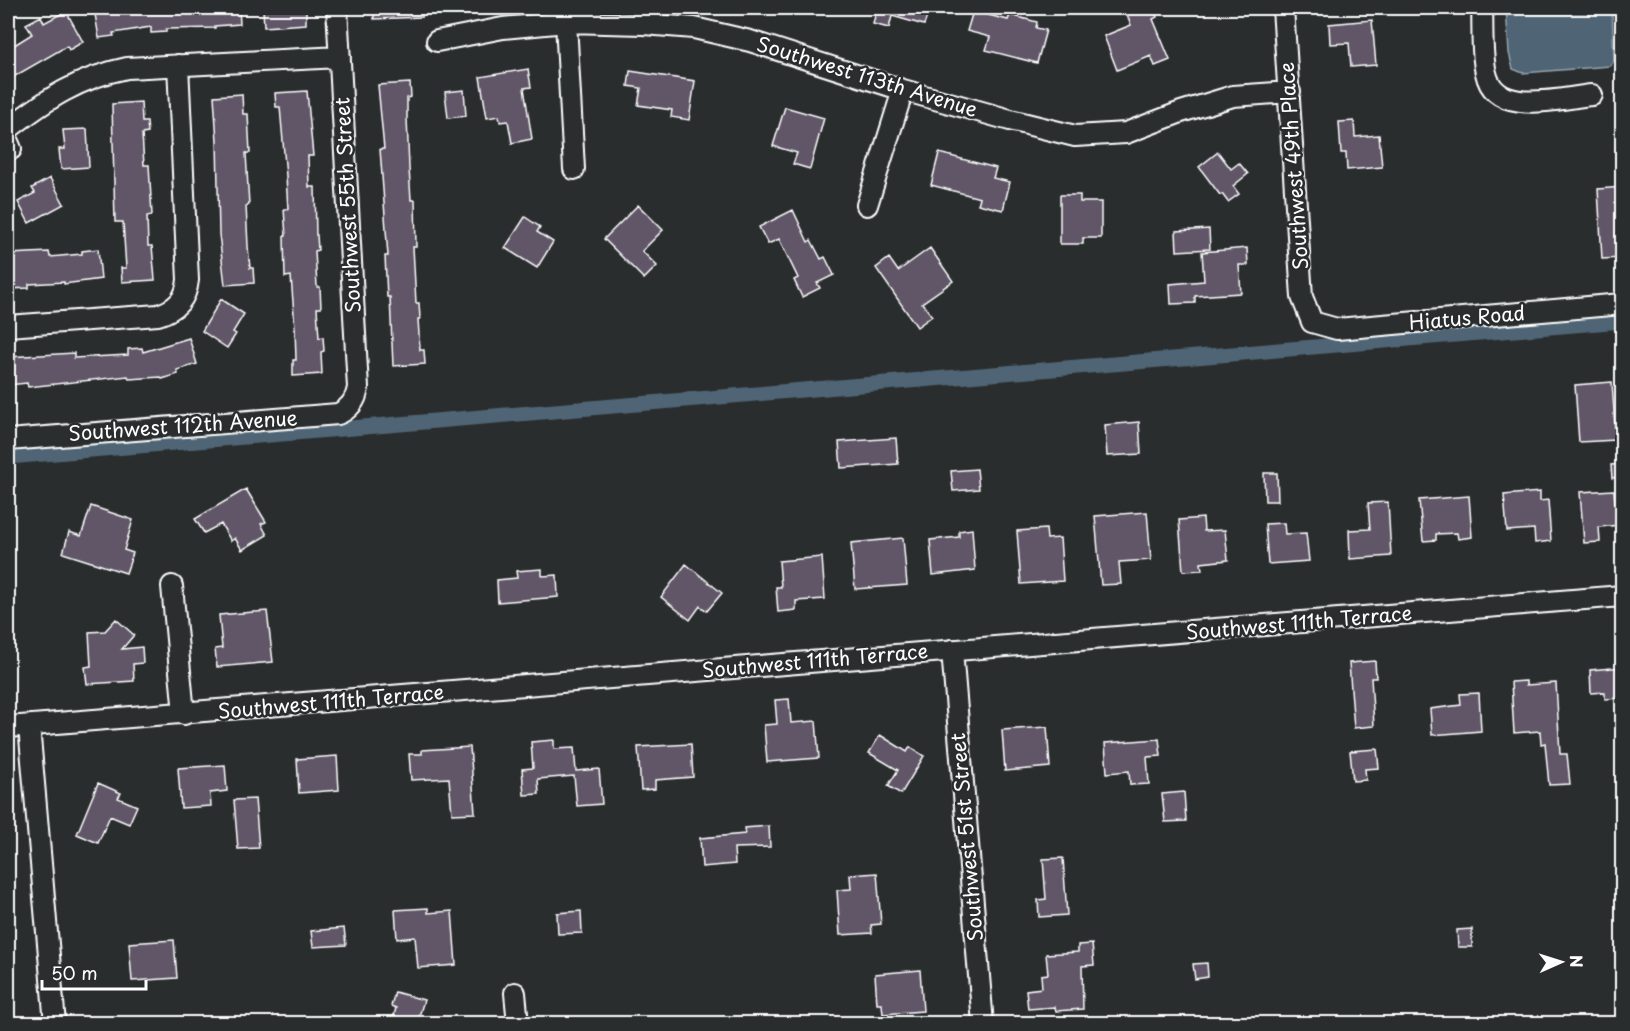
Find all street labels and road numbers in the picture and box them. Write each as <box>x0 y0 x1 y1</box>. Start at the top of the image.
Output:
street label: Southwest 113th Avenue <box>753 28 981 124</box>
street label: Southwest 49th Place <box>1271 61 1315 271</box>
street label: Southwest 55th Street <box>326 96 368 314</box>
street label: Hiatus Road <box>1408 297 1526 337</box>
street label: Southwest 112th Avenue <box>67 402 299 448</box>
street label: Southwest 111th Terrace <box>1185 597 1413 647</box>
street label: Southwest 111th Terrace <box>701 635 929 685</box>
street label: Southwest 111th Terrace <box>217 676 445 726</box>
street label: Southwest 51st Street <box>942 732 990 942</box>

